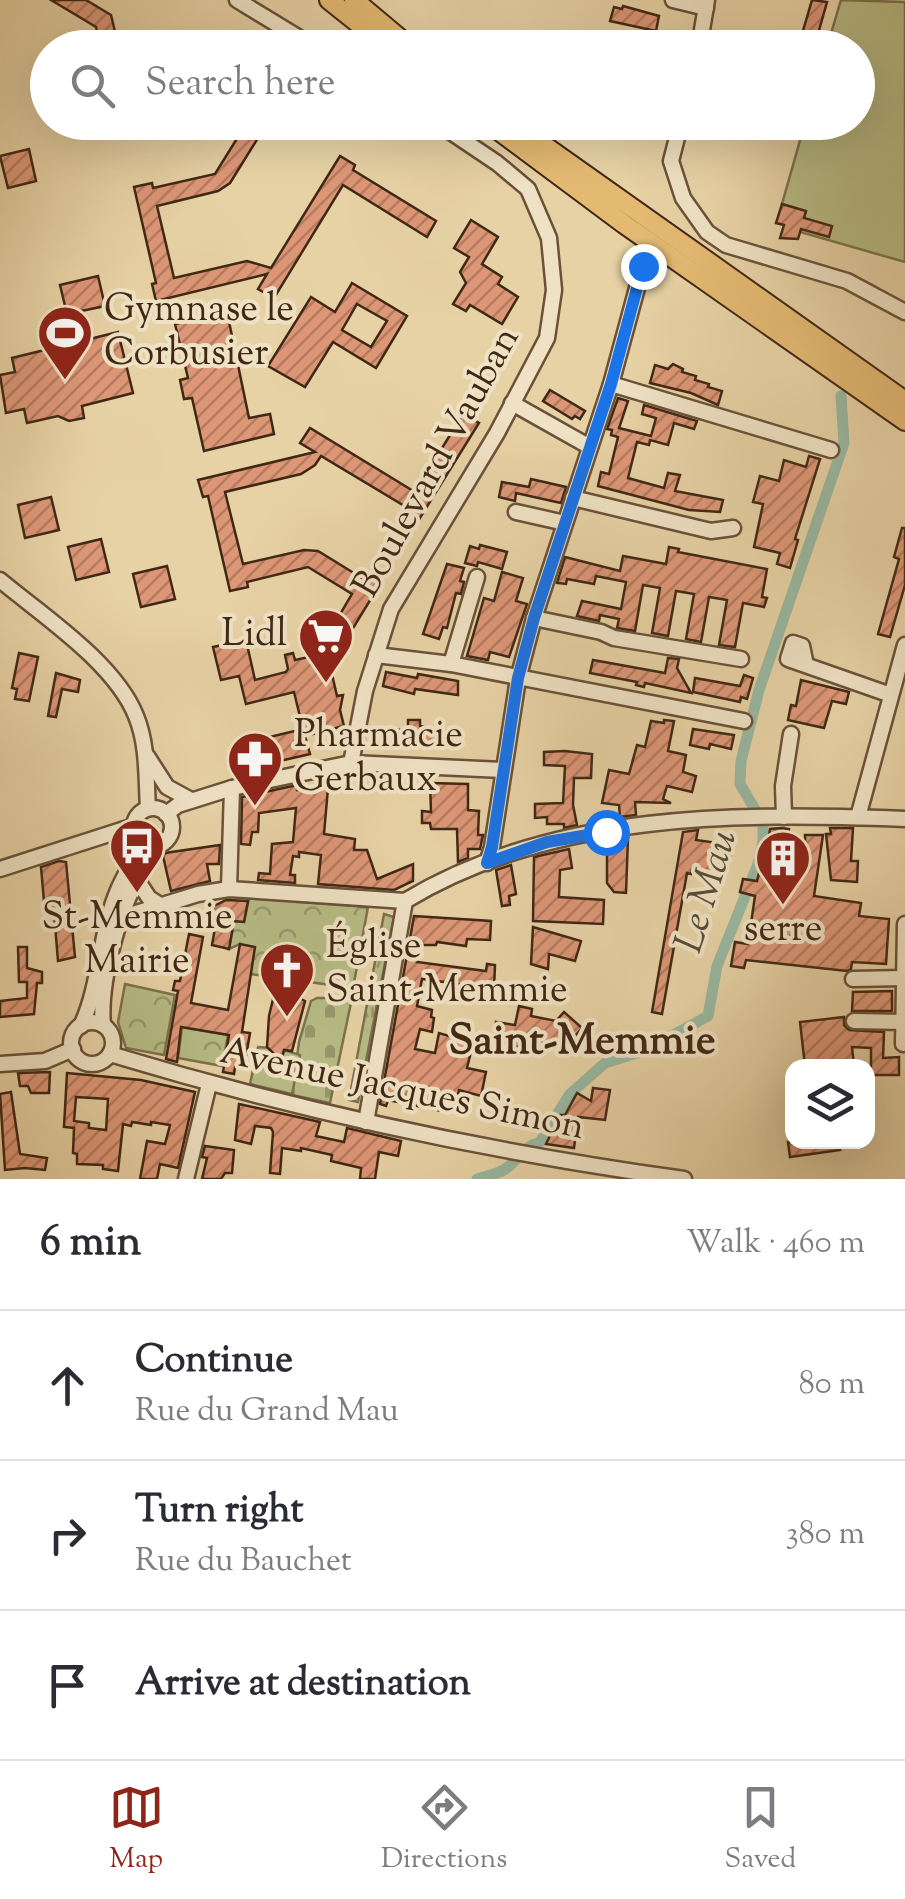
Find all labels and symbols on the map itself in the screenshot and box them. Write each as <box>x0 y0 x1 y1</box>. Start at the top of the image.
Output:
route end <box>621 244 667 290</box>
place label: Gymnase le Corbusier <box>104 284 294 382</box>
sports icon: Gymnase le Corbusier <box>35 303 95 382</box>
street label: Boulevard Vauban <box>341 318 535 608</box>
supermarket icon: Lidl <box>296 606 356 685</box>
place label: Lidl <box>221 609 287 663</box>
place label: Pharmacie Gerbaux <box>294 710 463 808</box>
pharmacy icon: Pharmacie Gerbaux <box>225 729 285 808</box>
route start <box>584 810 630 856</box>
bus stop icon: St-Memmie Mairie <box>107 816 167 895</box>
water label: Le Mau <box>662 823 754 961</box>
building icon: serre <box>753 828 813 907</box>
place label: St-Memmie Mairie <box>41 892 233 990</box>
place label: serre <box>744 904 822 958</box>
place label: Église Saint-Memmie <box>326 920 568 1019</box>
church icon: Église Saint-Memmie <box>257 940 317 1019</box>
district label: Saint-Memmie <box>448 1013 716 1073</box>
street label: Avenue Jacques Simon <box>215 1026 589 1156</box>

